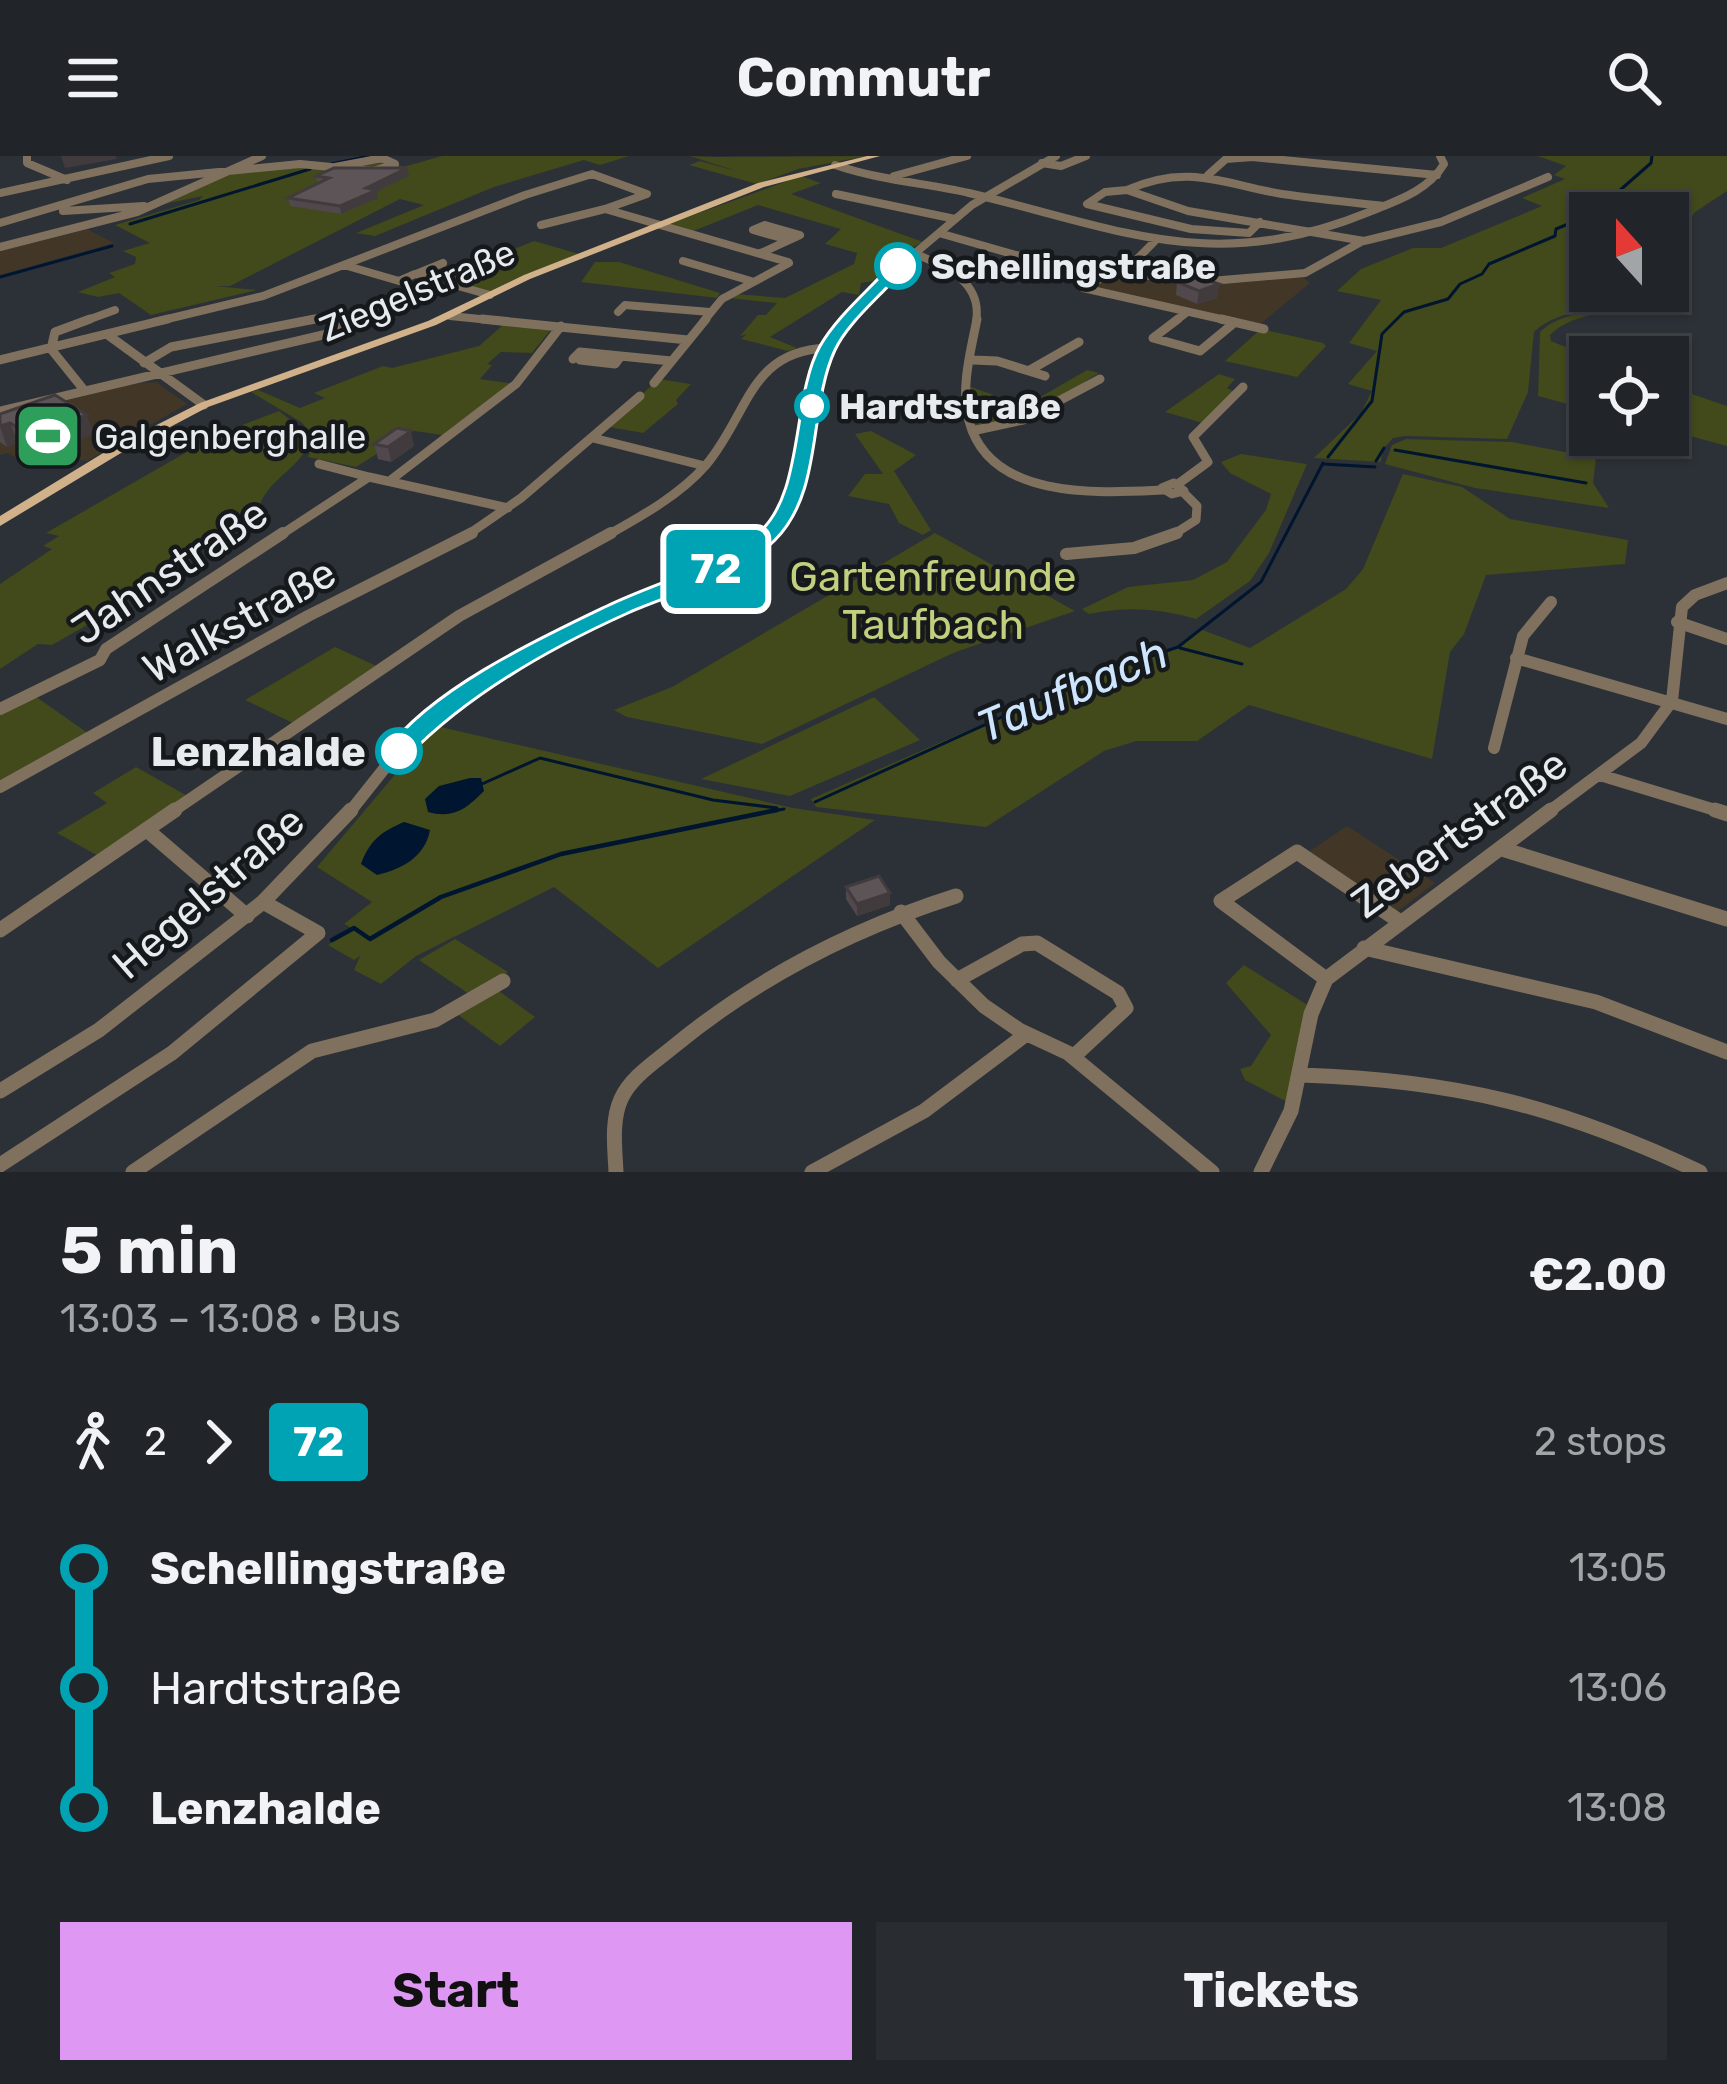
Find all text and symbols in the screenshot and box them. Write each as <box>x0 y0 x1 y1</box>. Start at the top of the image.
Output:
icon: menu <box>60 45 126 111</box>
icon: search <box>1601 45 1667 111</box>
text: Commutr <box>736 46 991 110</box>
north arrow <box>1569 192 1689 312</box>
map controls <box>1569 192 1689 456</box>
street label: Ziegelstraße <box>313 230 521 351</box>
marker: Schellingstraße <box>876 244 920 288</box>
place label: Schellingstraße <box>931 245 1216 288</box>
button: locate <box>1569 336 1689 456</box>
place label: Hardtstraße <box>839 385 1061 428</box>
marker: Hardtstraße <box>796 390 828 422</box>
sports icon: Galgenberghalle <box>13 401 83 471</box>
place label: Galgenberghalle <box>94 415 366 458</box>
street label: Jahnstraße <box>62 488 277 656</box>
line badge: 72 <box>662 530 770 608</box>
text: 72 <box>690 544 742 594</box>
street label: Walkstraße <box>135 548 344 694</box>
park label: Gartenfreunde Taufbach <box>789 552 1077 650</box>
water label: Taufbach <box>969 626 1175 753</box>
place label: Lenzhalde <box>150 727 366 777</box>
marker: Lenzhalde <box>377 729 421 773</box>
street label: Zebertstraße <box>1342 739 1577 929</box>
street label: Hegelstraße <box>103 796 315 989</box>
text: 5 min <box>60 1211 238 1290</box>
text: €2.00 <box>1529 1248 1667 1301</box>
text: 13:03 – 13:08 · Bus <box>60 1296 401 1342</box>
icon: walk <box>60 1409 126 1475</box>
icon: forward <box>185 1409 251 1475</box>
text: 72 <box>293 1417 344 1467</box>
text: 2 <box>144 1419 167 1465</box>
text: 2 stops <box>1534 1419 1667 1465</box>
text: Schellingstraße <box>150 1542 506 1595</box>
text: 13:05 <box>1569 1545 1667 1591</box>
text: Hardtstraße <box>150 1662 402 1715</box>
text: 13:06 <box>1569 1665 1667 1711</box>
text: Lenzhalde <box>150 1782 381 1835</box>
text: 13:08 <box>1567 1785 1667 1831</box>
button: Start <box>60 1922 852 2060</box>
button: Tickets <box>876 1922 1667 2060</box>

